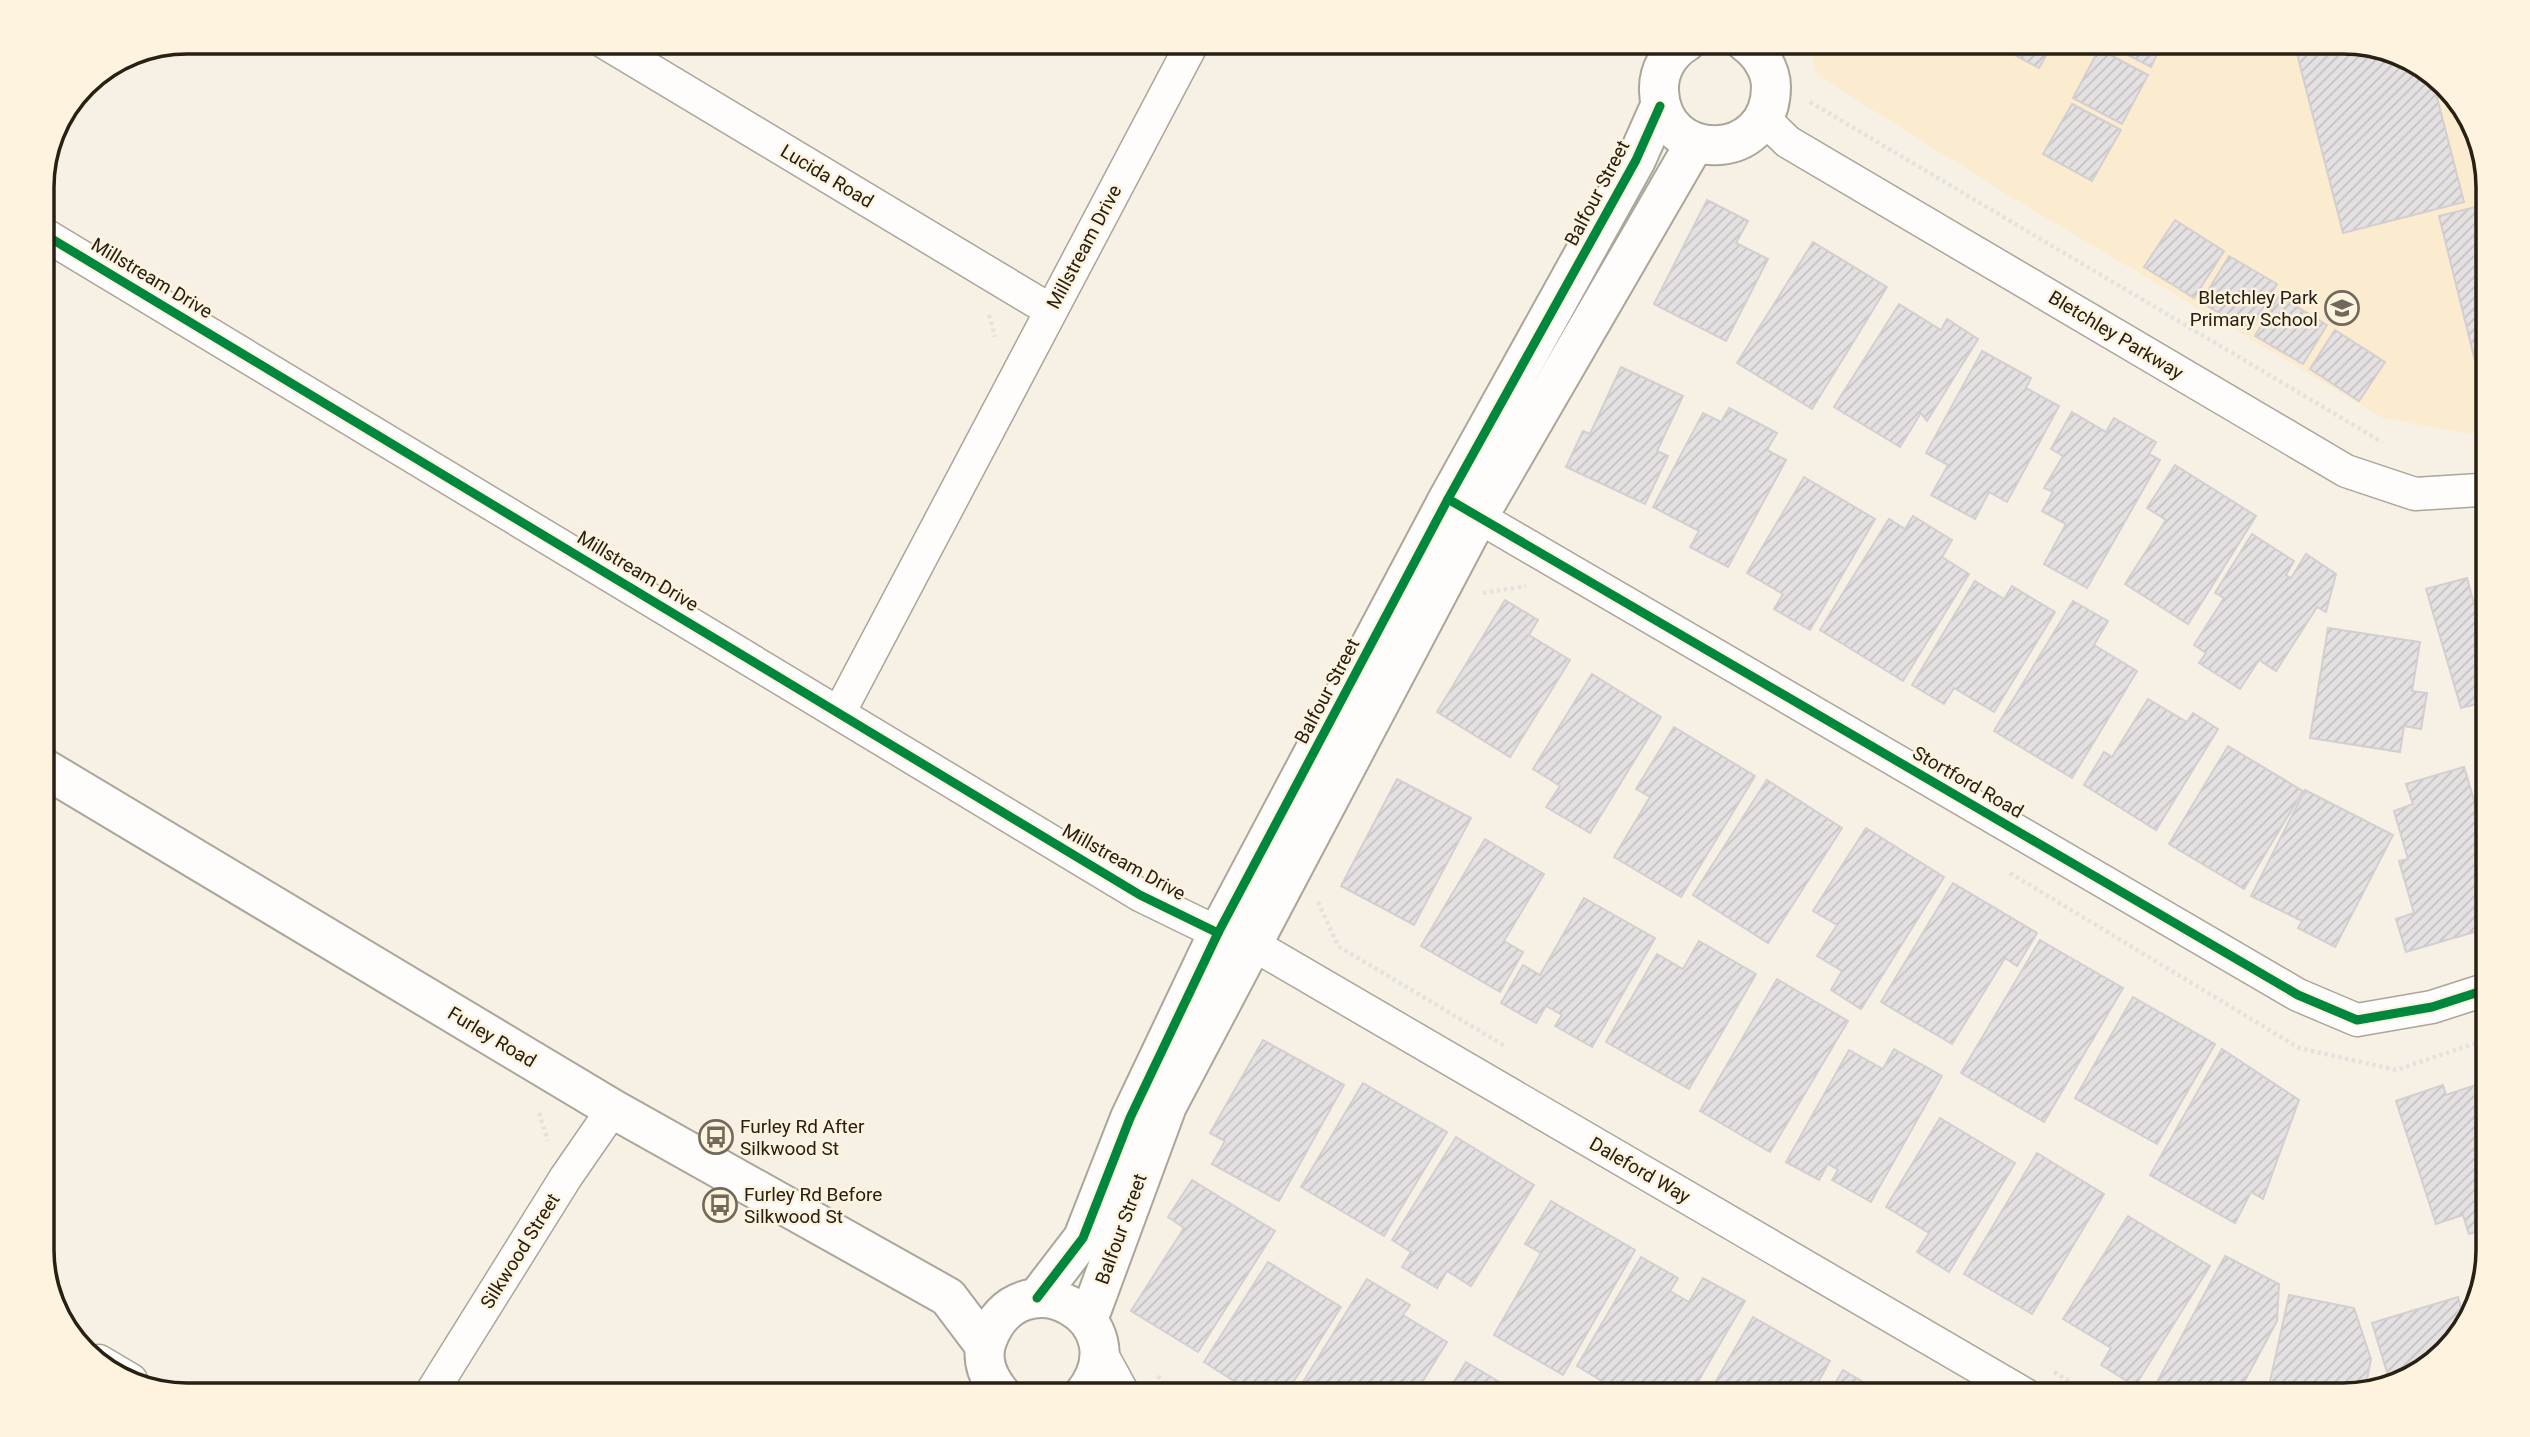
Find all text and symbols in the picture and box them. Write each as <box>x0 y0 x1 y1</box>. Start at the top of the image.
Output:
street label: Balfour Street <box>1560 136 1634 250</box>
street label: Lucida Road <box>776 139 878 213</box>
street label: Millstream Drive <box>1042 181 1126 313</box>
street label: Millstream Drive <box>87 233 217 323</box>
street label: Bletchley Parkway <box>2044 286 2188 384</box>
place label: Bletchley Park Primary School <box>2190 286 2318 331</box>
school or university icon: Bletchley Park Primary School <box>2323 289 2361 327</box>
street label: Millstream Drive <box>573 526 703 616</box>
street label: Balfour Street <box>1290 634 1364 748</box>
street label: Stortford Road <box>1909 741 2027 823</box>
street label: Millstream Drive <box>1058 819 1190 905</box>
street label: Furley Road <box>444 1002 540 1072</box>
place label: Furley Rd After Silkwood St <box>740 1115 865 1160</box>
bus stop icon: Furley Rd After Silkwood St <box>697 1118 735 1156</box>
street label: Daleford Way <box>1586 1132 1694 1208</box>
street label: Balfour Street <box>1090 1171 1152 1287</box>
place label: Furley Rd Before Silkwood St <box>744 1183 882 1228</box>
bus stop icon: Furley Rd Before Silkwood St <box>701 1186 739 1224</box>
street label: Silkwood Street <box>475 1189 565 1313</box>

